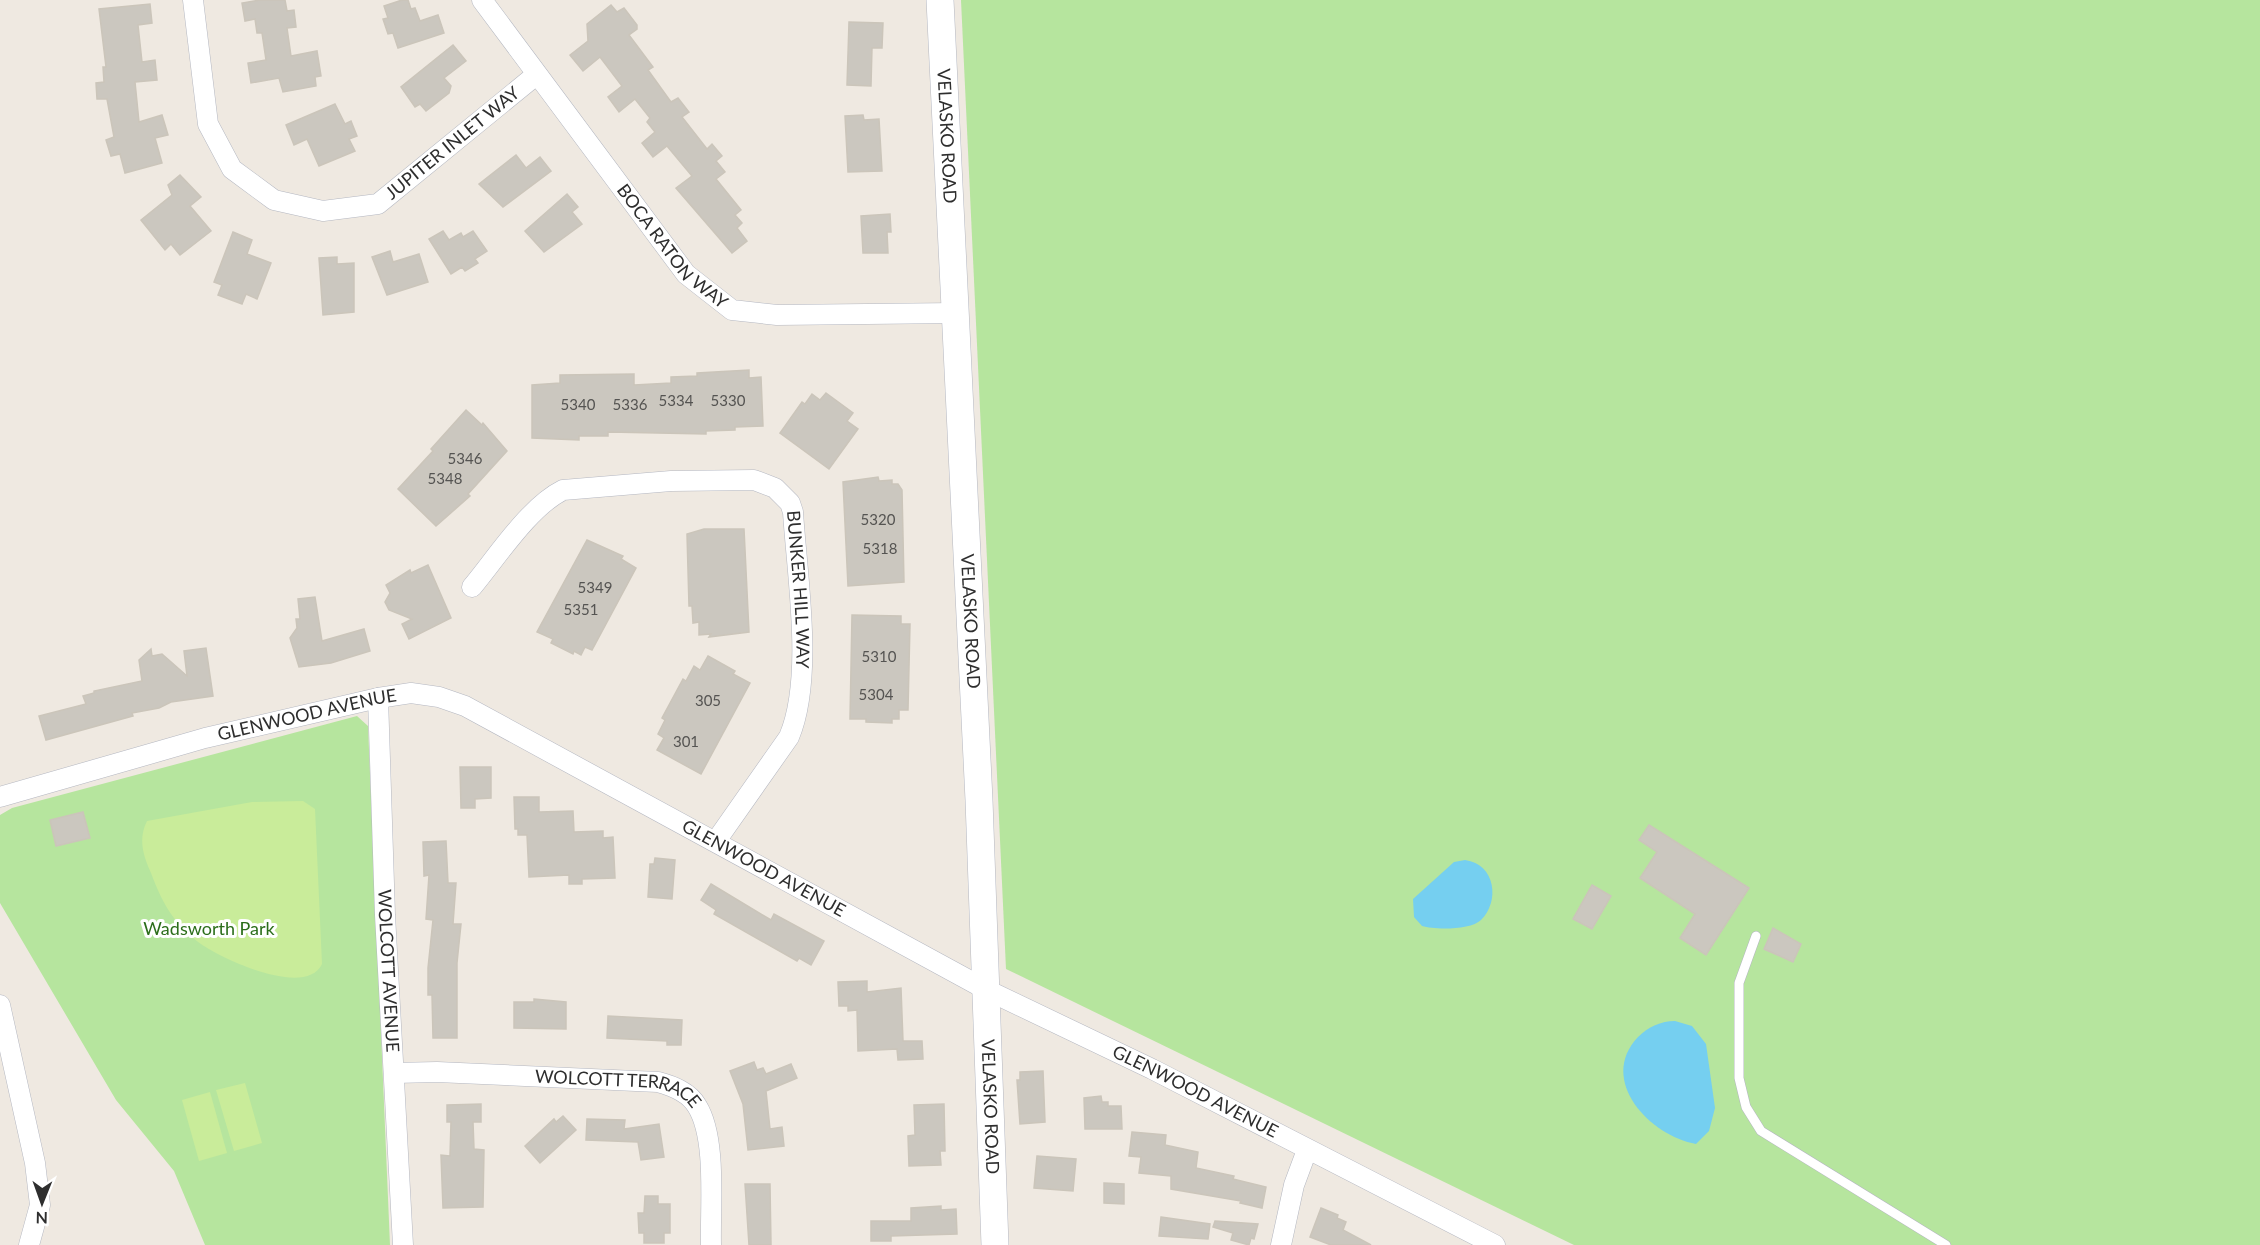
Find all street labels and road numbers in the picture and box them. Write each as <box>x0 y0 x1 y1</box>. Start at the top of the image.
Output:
street label: VELASKO ROAD <box>933 68 962 204</box>
street label: JUPITER INLET WAY <box>380 81 524 204</box>
street label: BOCA RATON WAY <box>613 179 733 313</box>
street label: BUNKER HILL WAY <box>783 510 814 669</box>
street label: VELASKO ROAD <box>957 553 986 689</box>
street label: GLENWOOD AVENUE <box>215 683 398 745</box>
street label: GLENWOOD AVENUE <box>679 814 850 921</box>
street label: WOLCOTT AVENUE <box>374 889 404 1053</box>
street label: VELASKO ROAD <box>978 1039 1004 1175</box>
street label: GLENWOOD AVENUE <box>1109 1040 1282 1142</box>
street label: WOLCOTT TERRACE <box>534 1064 707 1112</box>

